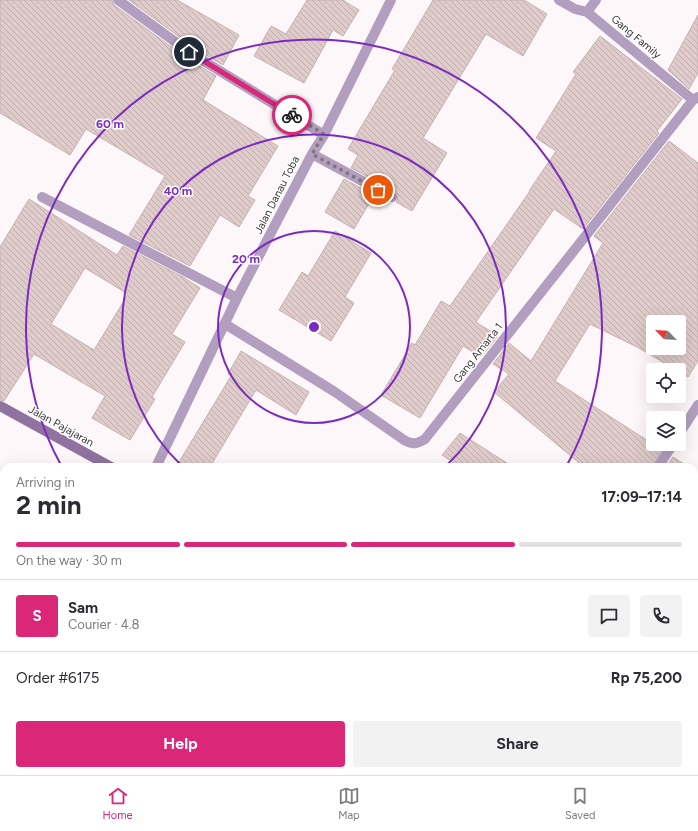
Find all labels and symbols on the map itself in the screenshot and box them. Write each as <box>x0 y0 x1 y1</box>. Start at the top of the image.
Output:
street label: Gang Family <box>608 12 664 62</box>
pin <box>172 35 206 69</box>
courier <box>272 95 312 135</box>
text: 60 m <box>96 117 124 131</box>
street label: Jalan Danau Toba <box>252 154 302 236</box>
pin <box>361 173 395 207</box>
text: 40 m <box>164 184 192 198</box>
text: 20 m <box>232 252 260 266</box>
north arrow <box>646 315 686 355</box>
centre of rings <box>307 320 321 334</box>
street label: Gang Amarta 1 <box>451 320 505 386</box>
street label: Jalan Pajajaran <box>26 403 96 449</box>

